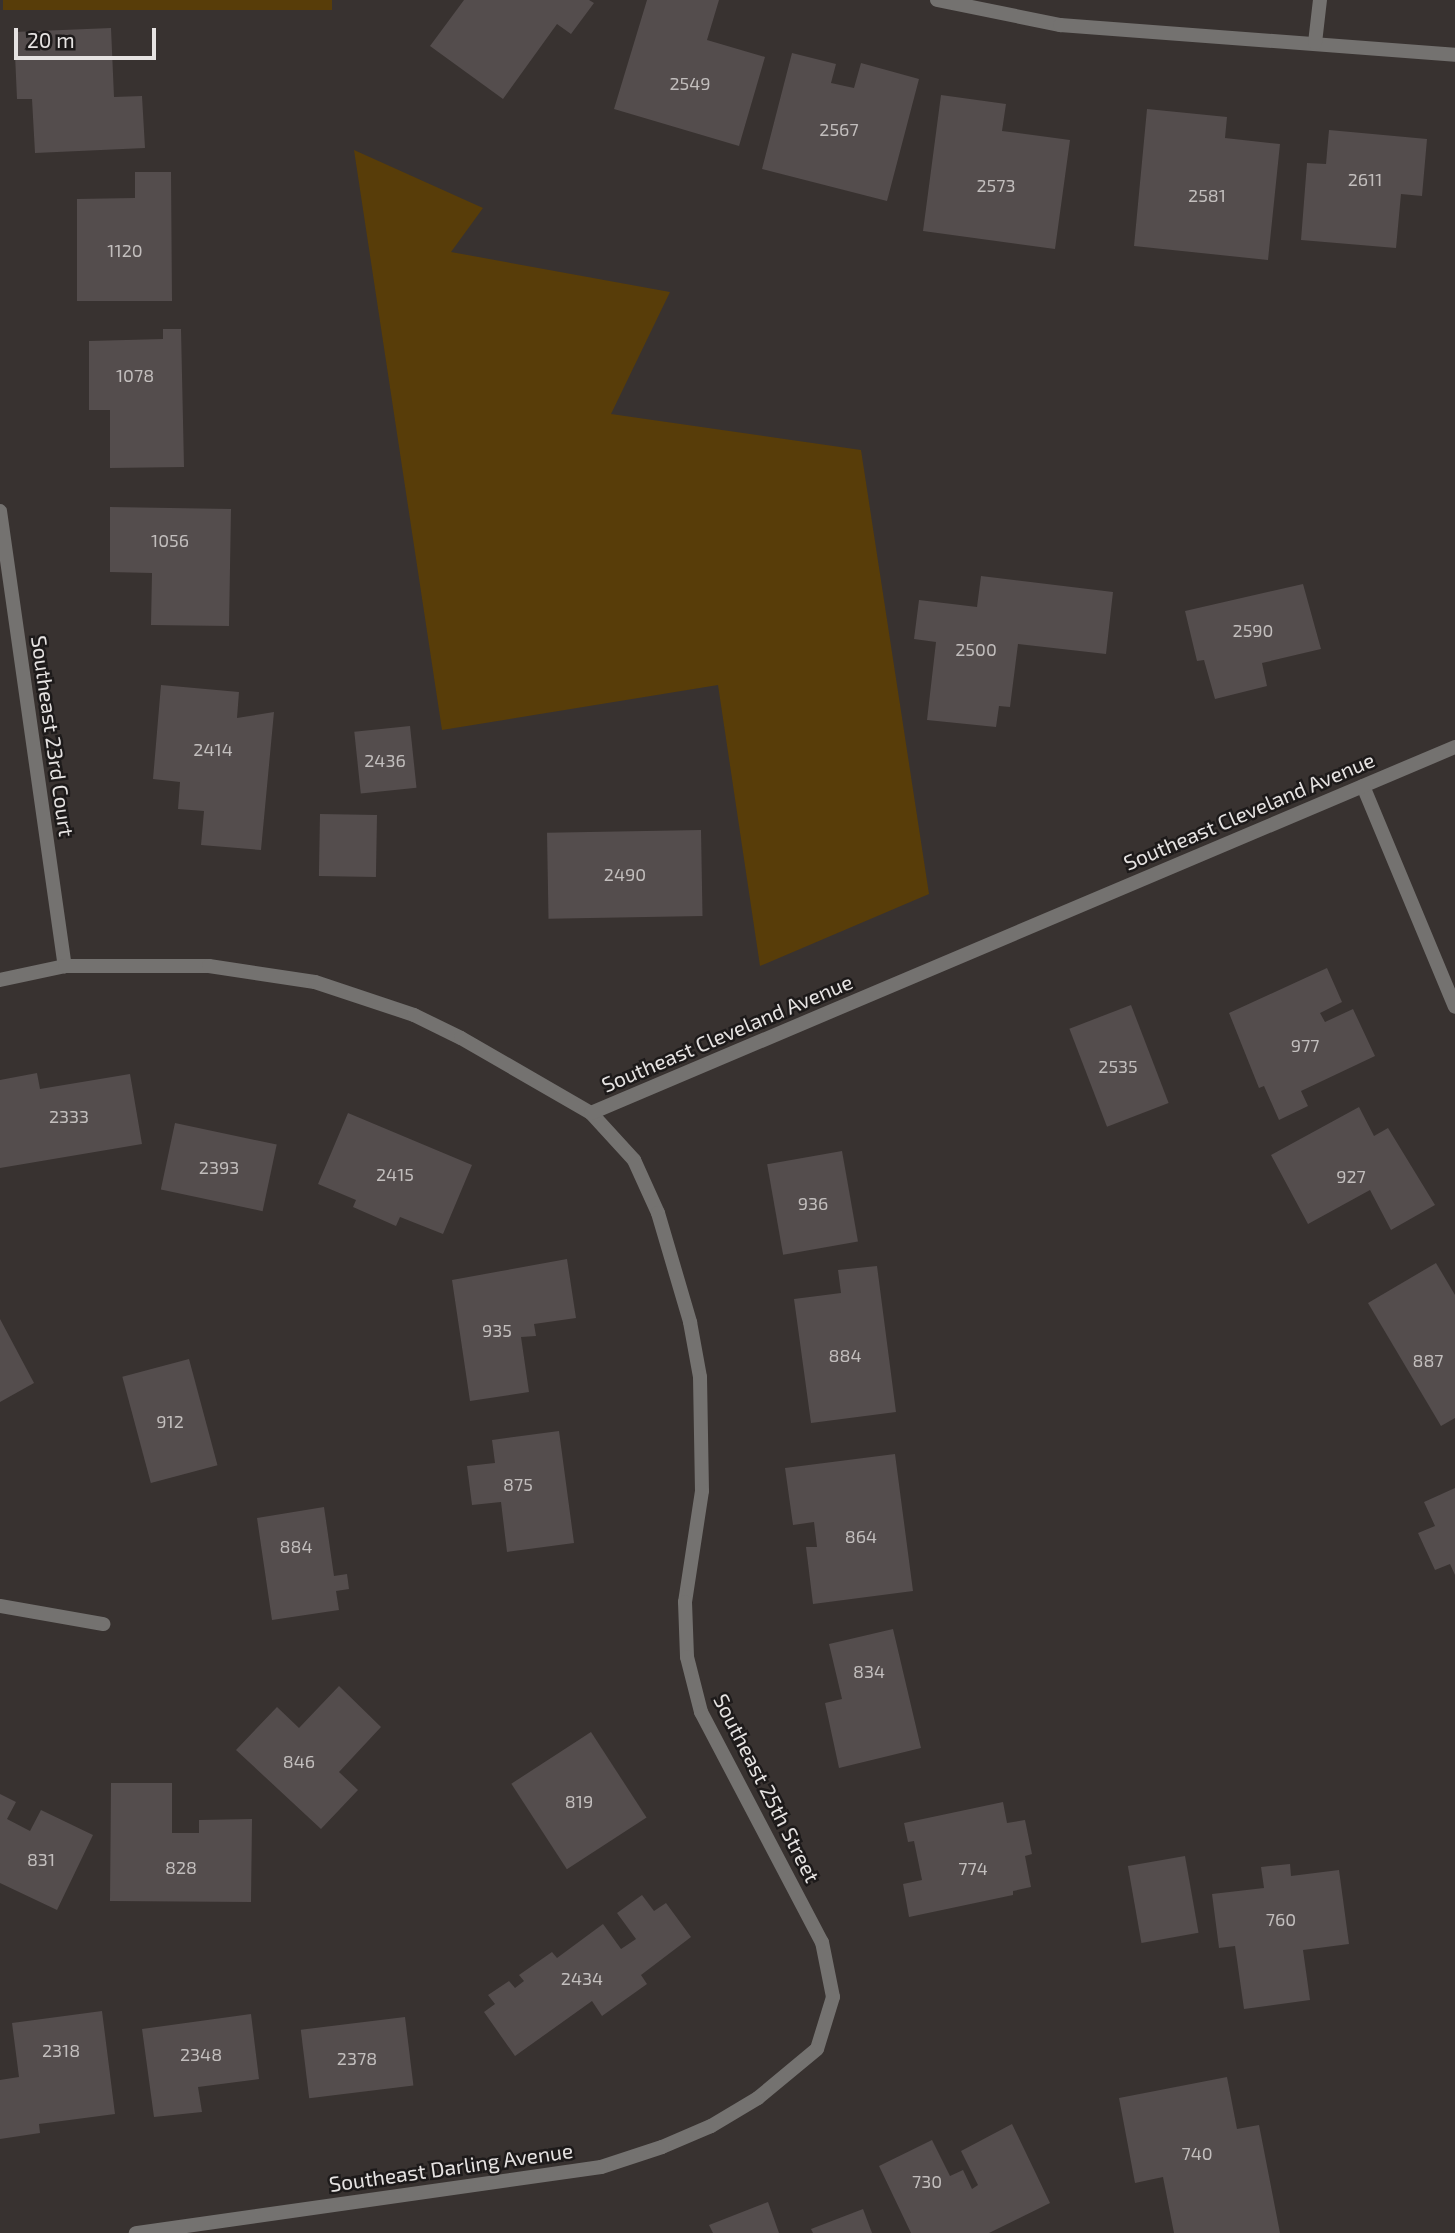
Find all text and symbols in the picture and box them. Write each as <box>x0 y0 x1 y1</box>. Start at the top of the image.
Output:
scale bar <box>18 14 159 58</box>
text: 20 m <box>27 27 75 52</box>
house number: 2549 <box>669 72 711 94</box>
house number: 2567 <box>819 118 859 140</box>
house number: 2611 <box>1348 168 1382 190</box>
house number: 2573 <box>977 174 1015 196</box>
house number: 2581 <box>1188 184 1226 206</box>
house number: 1120 <box>107 239 143 261</box>
house number: 1078 <box>116 364 154 386</box>
house number: 1056 <box>151 529 189 551</box>
house number: 2590 <box>1233 619 1273 641</box>
street label: Southeast 23rd Court <box>26 634 80 838</box>
house number: 2500 <box>955 638 997 660</box>
house number: 2414 <box>193 738 233 760</box>
street label: Southeast Cleveland Avenue <box>1119 746 1379 876</box>
house number: 2436 <box>364 749 406 771</box>
house number: 2490 <box>604 863 646 885</box>
street label: Southeast Cleveland Avenue <box>597 968 857 1098</box>
house number: 977 <box>1291 1034 1319 1056</box>
house number: 2535 <box>1098 1055 1138 1077</box>
house number: 2333 <box>49 1105 89 1127</box>
house number: 2393 <box>199 1156 239 1178</box>
house number: 2415 <box>376 1163 414 1185</box>
house number: 927 <box>1336 1165 1366 1187</box>
house number: 936 <box>798 1192 828 1214</box>
house number: 935 <box>482 1319 512 1341</box>
house number: 884 <box>829 1344 861 1366</box>
house number: 887 <box>1412 1349 1444 1371</box>
house number: 912 <box>156 1410 184 1432</box>
house number: 875 <box>503 1473 533 1495</box>
house number: 864 <box>845 1525 877 1547</box>
house number: 884 <box>280 1535 312 1557</box>
house number: 834 <box>853 1660 885 1682</box>
street label: Southeast 25th Street <box>708 1689 826 1887</box>
house number: 846 <box>283 1750 315 1772</box>
house number: 819 <box>565 1790 593 1812</box>
house number: 831 <box>27 1848 55 1870</box>
house number: 828 <box>165 1856 197 1878</box>
house number: 774 <box>958 1857 988 1879</box>
house number: 760 <box>1266 1908 1296 1930</box>
house number: 2434 <box>561 1967 603 1989</box>
house number: 2318 <box>42 2039 80 2061</box>
house number: 2348 <box>180 2043 222 2065</box>
house number: 2378 <box>337 2047 377 2069</box>
street label: Southeast Darling Avenue <box>327 2137 575 2197</box>
house number: 740 <box>1181 2142 1213 2164</box>
house number: 730 <box>912 2170 942 2192</box>

